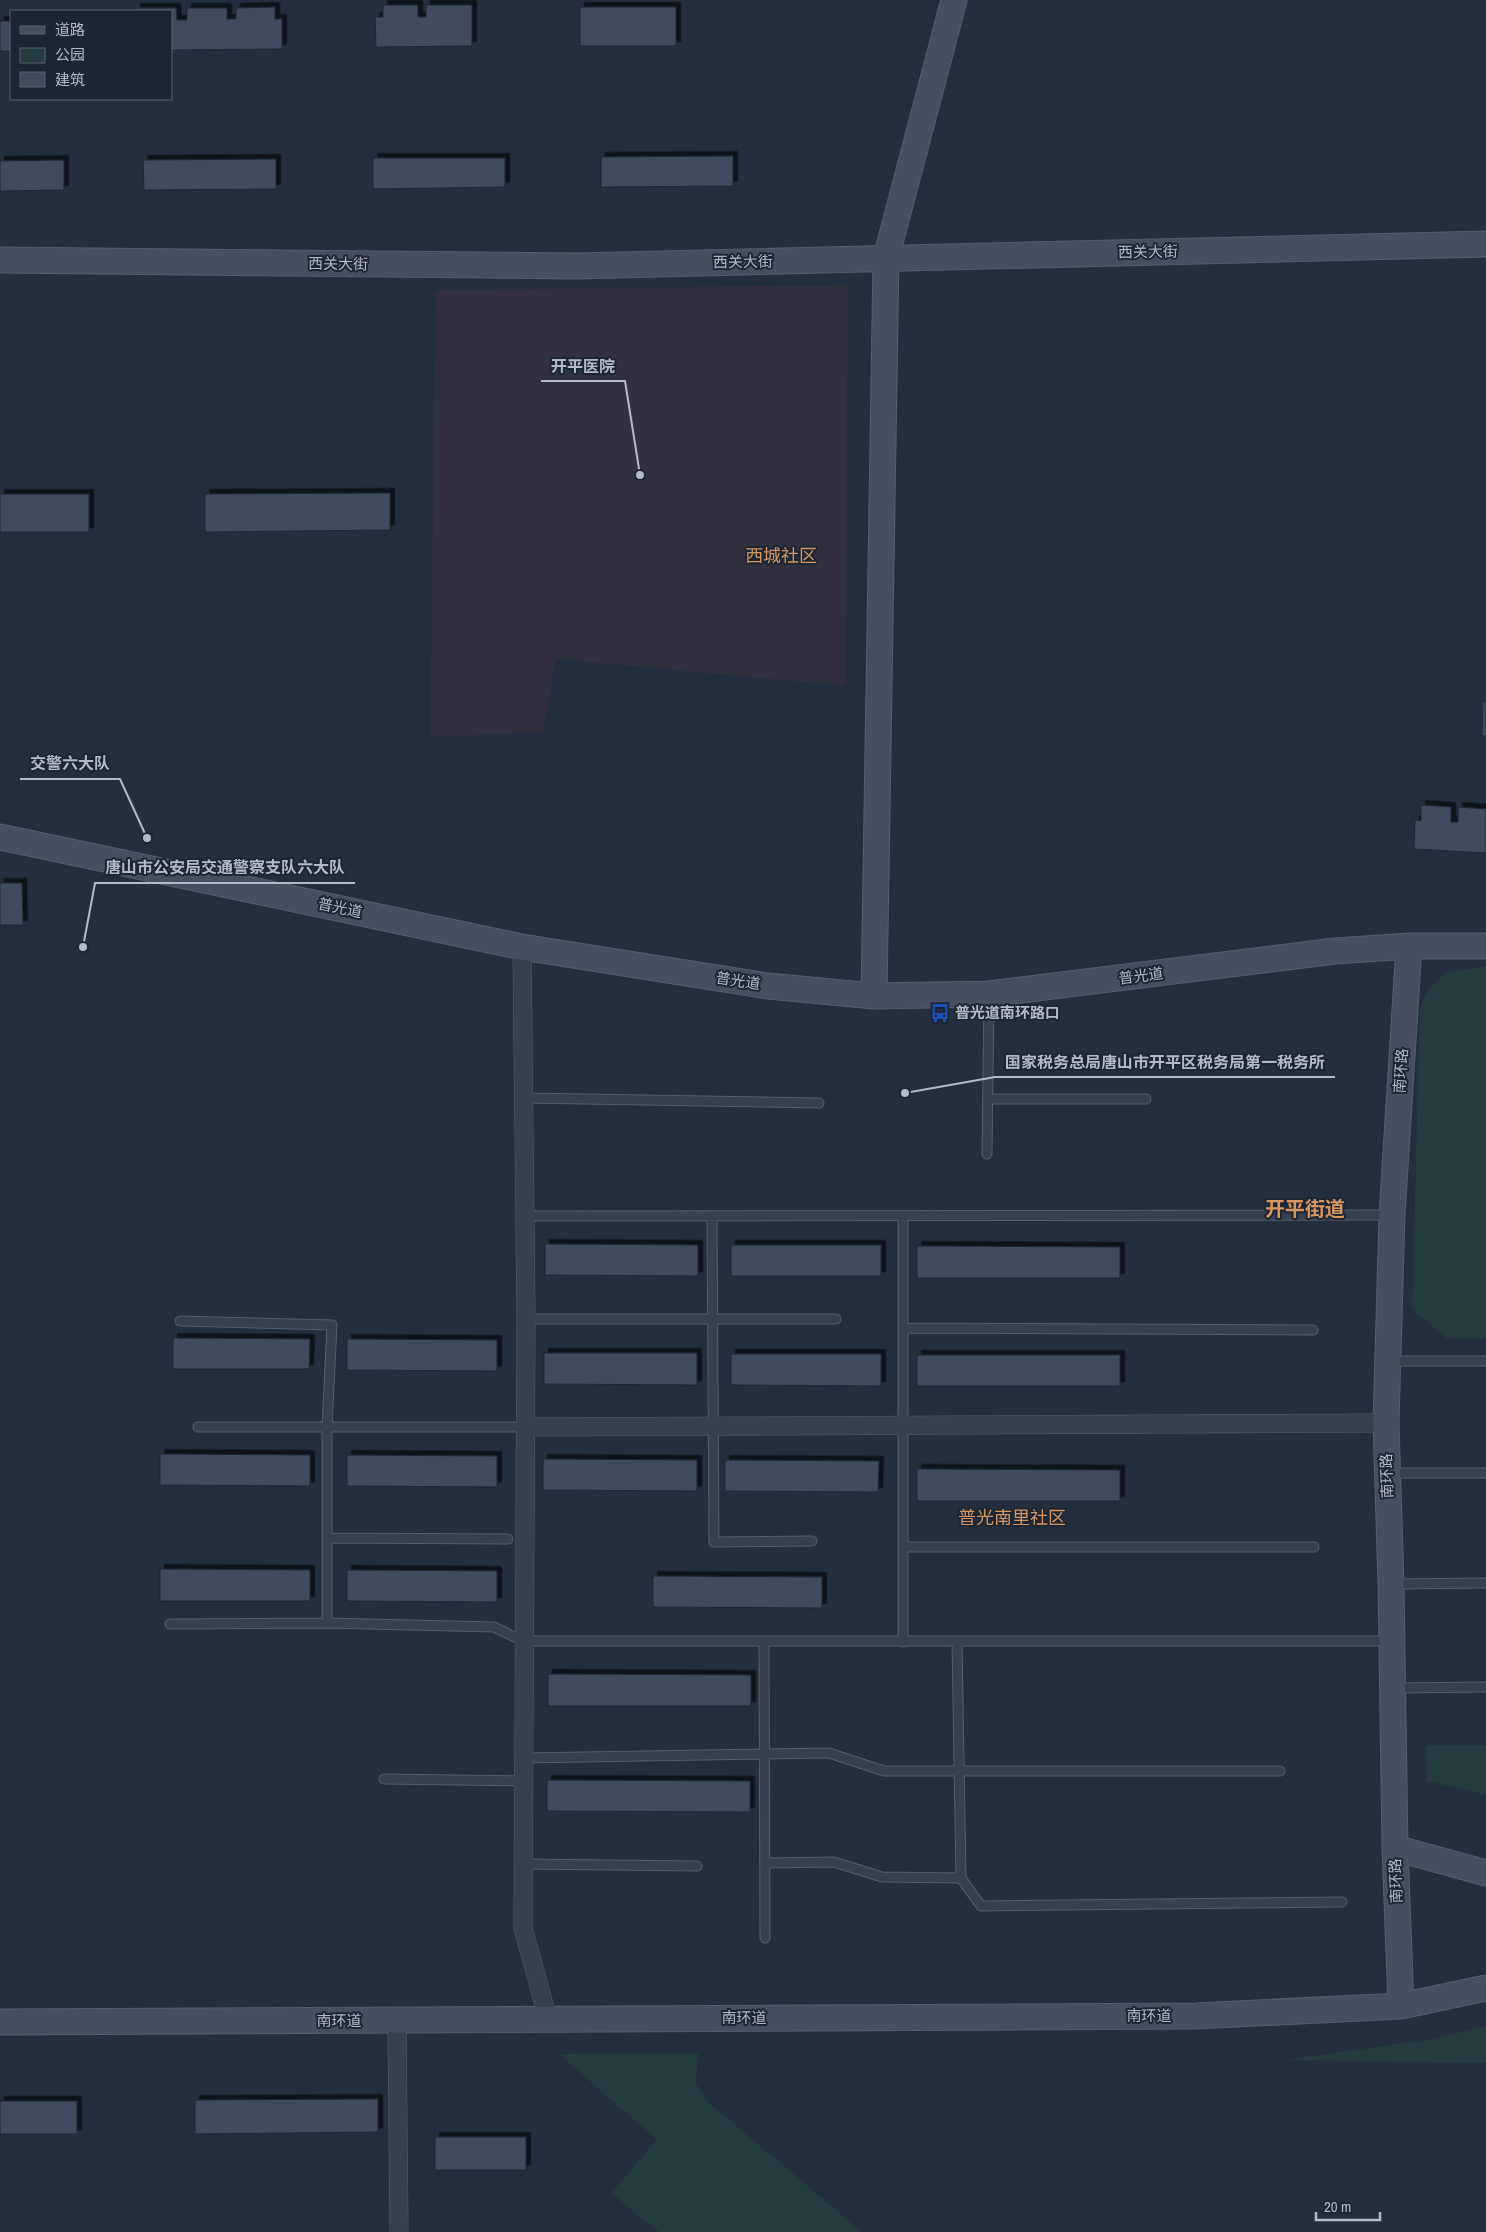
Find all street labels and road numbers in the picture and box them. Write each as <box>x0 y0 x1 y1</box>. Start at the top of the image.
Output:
street label: 西关大街 <box>1118 240 1178 263</box>
street label: 西关大街 <box>713 250 773 273</box>
street label: 西关大街 <box>308 252 368 275</box>
street label: 普光道 <box>316 893 364 922</box>
street label: 普光道 <box>1117 962 1165 989</box>
street label: 普光道 <box>714 967 762 994</box>
street label: 南环路 <box>1388 1048 1413 1094</box>
street label: 南环路 <box>1375 1453 1398 1499</box>
street label: 南环路 <box>1384 1858 1407 1904</box>
street label: 南环道 <box>1126 2005 1172 2026</box>
street label: 南环道 <box>721 2007 767 2028</box>
street label: 南环道 <box>316 2010 362 2031</box>

